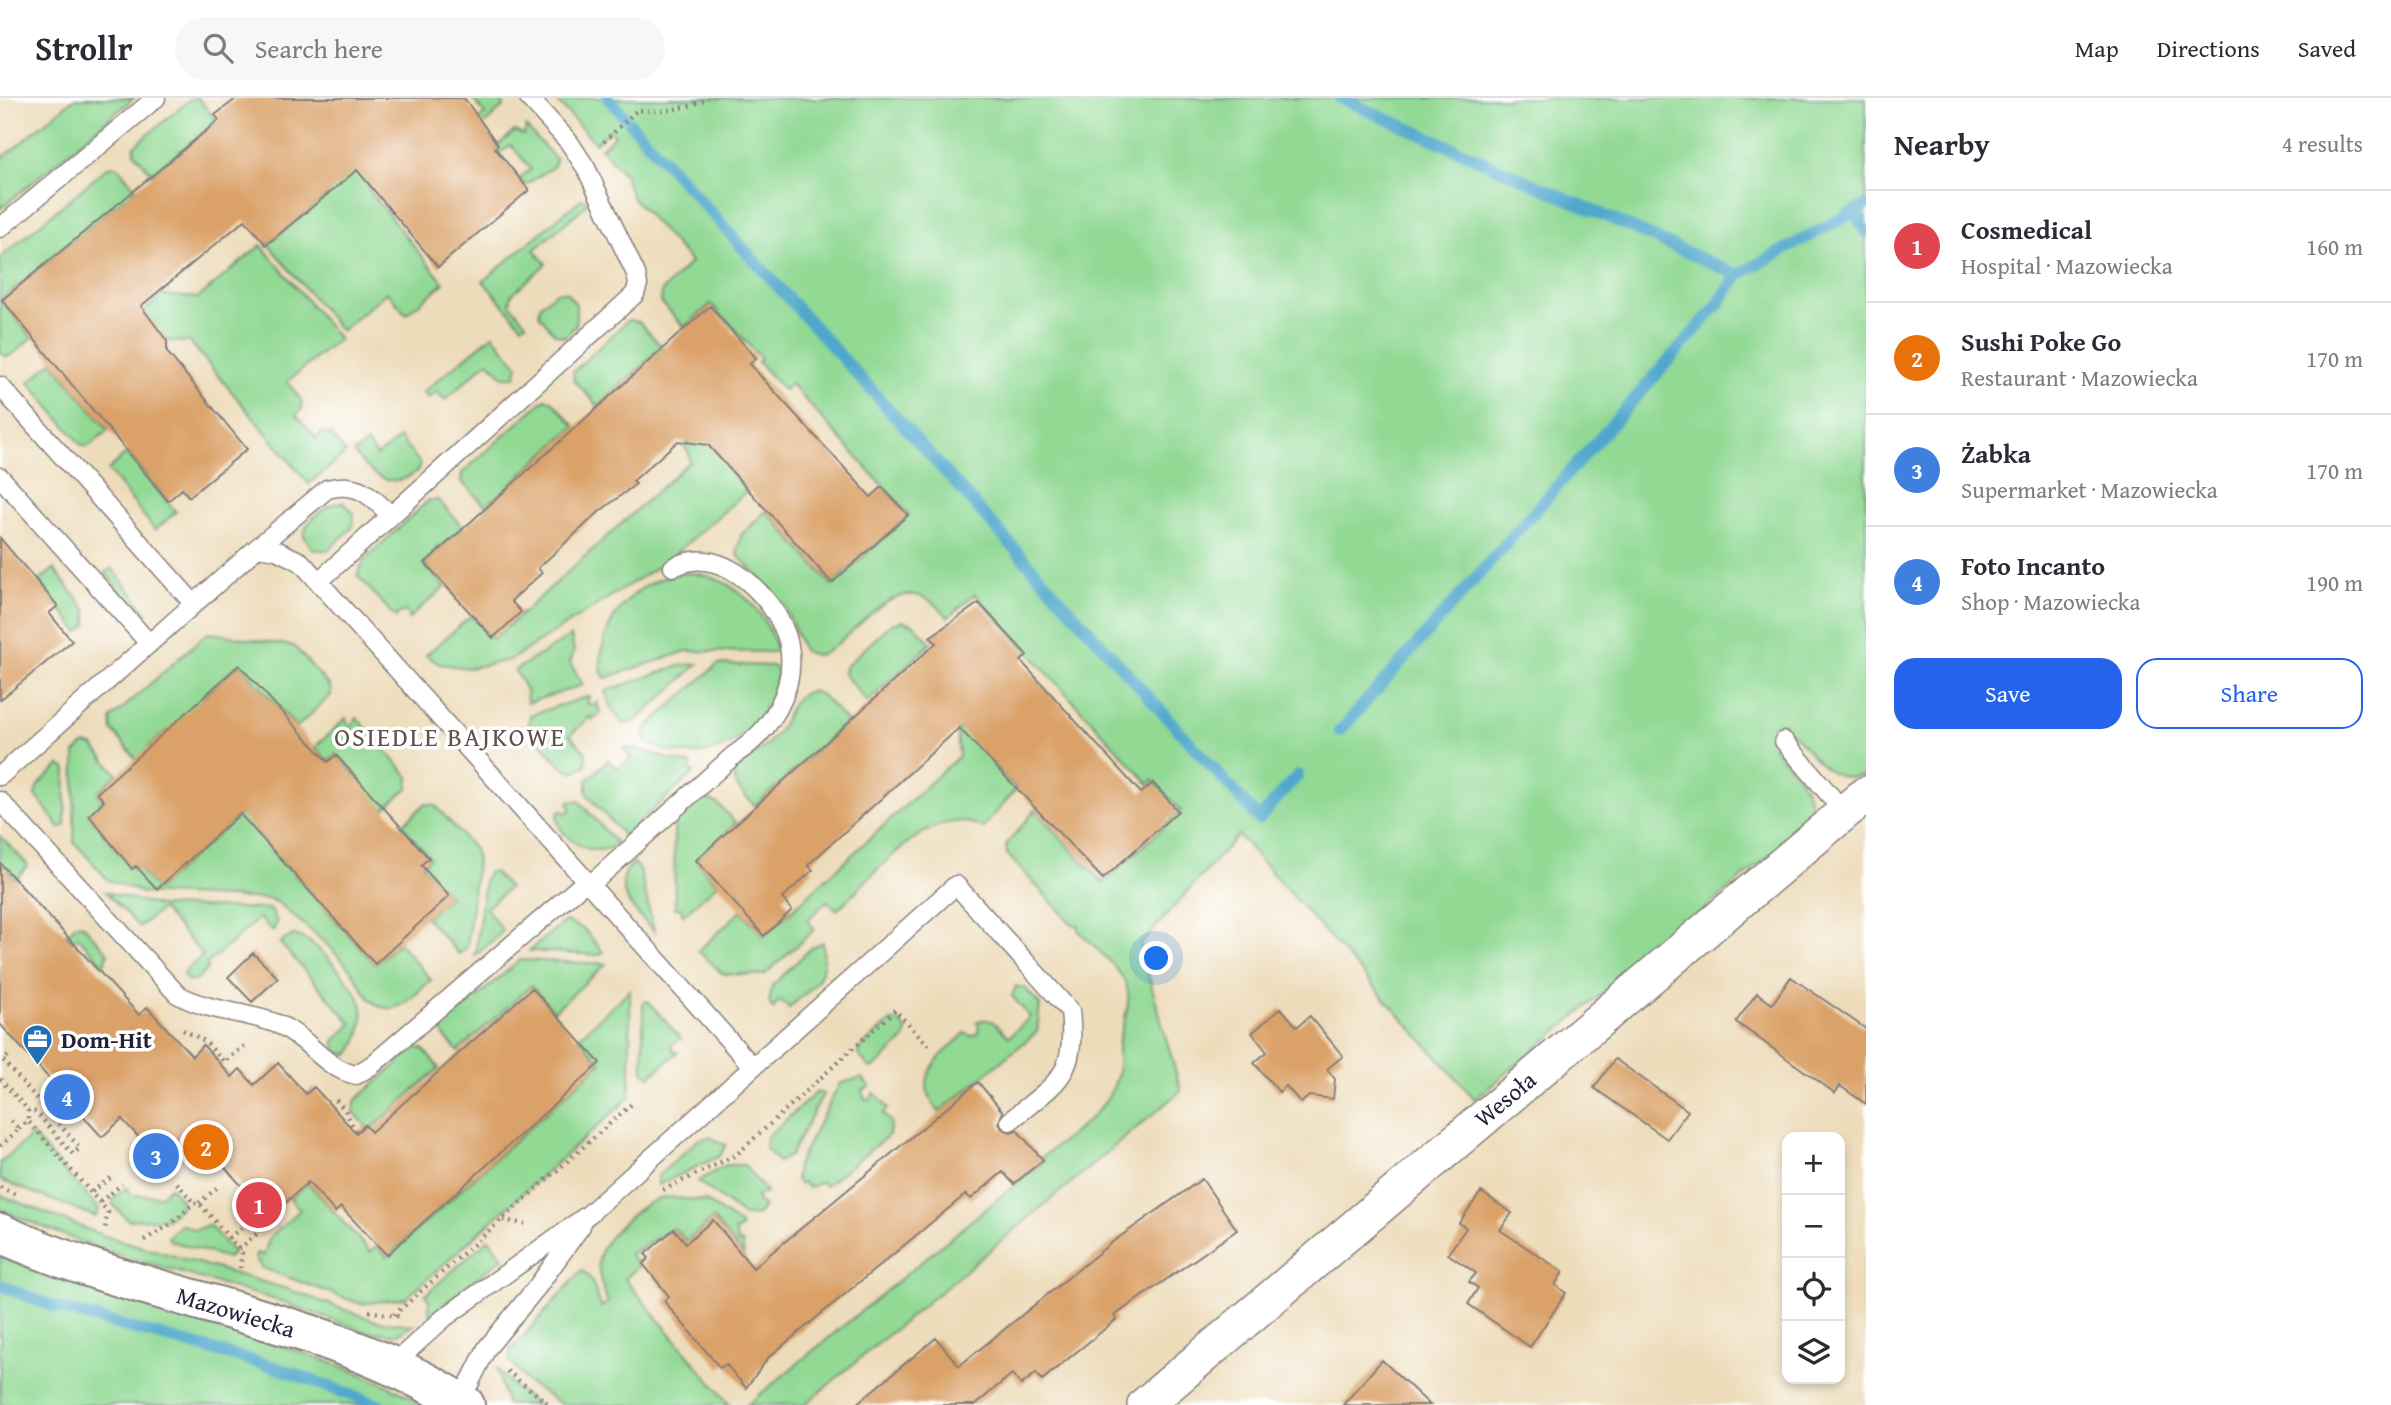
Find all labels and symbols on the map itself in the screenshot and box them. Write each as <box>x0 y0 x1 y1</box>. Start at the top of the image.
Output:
district label: OSIEDLE BAJKOWE <box>334 717 566 756</box>
your location <box>1139 941 1173 975</box>
office icon: Dom-Hit <box>21 1022 55 1066</box>
place label: Dom-Hit <box>61 1022 152 1057</box>
street label: Wesoła <box>1467 1062 1544 1135</box>
pin: 4 <box>44 1071 90 1123</box>
pin: 2 <box>183 1121 229 1173</box>
pin: 3 <box>133 1130 179 1182</box>
pin: 1 <box>236 1179 282 1231</box>
street label: Mazowiecka <box>172 1277 300 1347</box>

